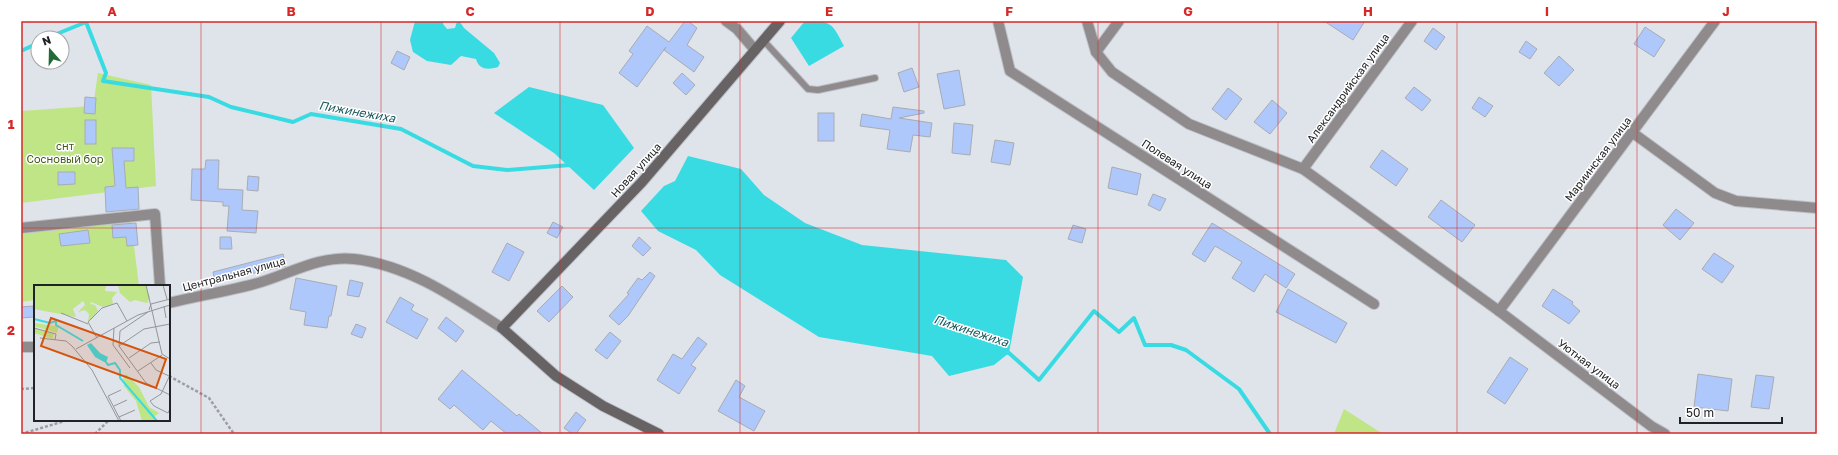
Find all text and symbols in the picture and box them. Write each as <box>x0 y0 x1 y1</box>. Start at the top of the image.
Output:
text: A <box>107 3 117 19</box>
text: B <box>286 3 296 19</box>
text: C <box>465 3 475 19</box>
text: D <box>645 3 655 19</box>
text: E <box>825 3 833 19</box>
text: F <box>1005 3 1013 19</box>
text: G <box>1183 3 1193 19</box>
text: H <box>1363 3 1373 19</box>
text: I <box>1545 3 1549 19</box>
text: J <box>1722 3 1730 19</box>
north arrow <box>30 30 70 70</box>
street label: Александрийская улица <box>1304 31 1392 145</box>
text: N <box>40 33 53 48</box>
water label: Пижинежиха <box>318 97 398 126</box>
street label: Мариинская улица <box>1562 114 1634 203</box>
text: 1 <box>8 116 15 132</box>
street label: Полевая улица <box>1140 136 1215 191</box>
park label: снт Сосновый бор <box>27 139 104 165</box>
street label: Новая улица <box>608 140 663 200</box>
street label: Центральная улица <box>181 254 287 294</box>
inset map <box>34 285 170 421</box>
water label: Пижинежиха <box>932 311 1011 350</box>
text: 2 <box>7 322 15 338</box>
street label: Уютная улица <box>1555 336 1623 391</box>
scale bar <box>1680 399 1782 425</box>
text: 50 m <box>1686 405 1714 420</box>

